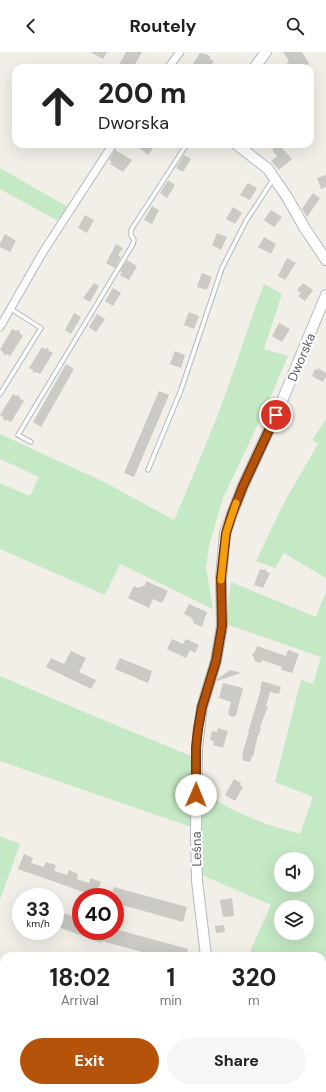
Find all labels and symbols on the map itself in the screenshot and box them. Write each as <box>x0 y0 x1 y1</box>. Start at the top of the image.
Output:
street label: Dworska <box>284 330 319 384</box>
pin <box>259 398 293 432</box>
position arrow <box>175 774 217 816</box>
street label: Leśna <box>188 831 205 867</box>
speed limit sign: 40 <box>72 888 124 940</box>

